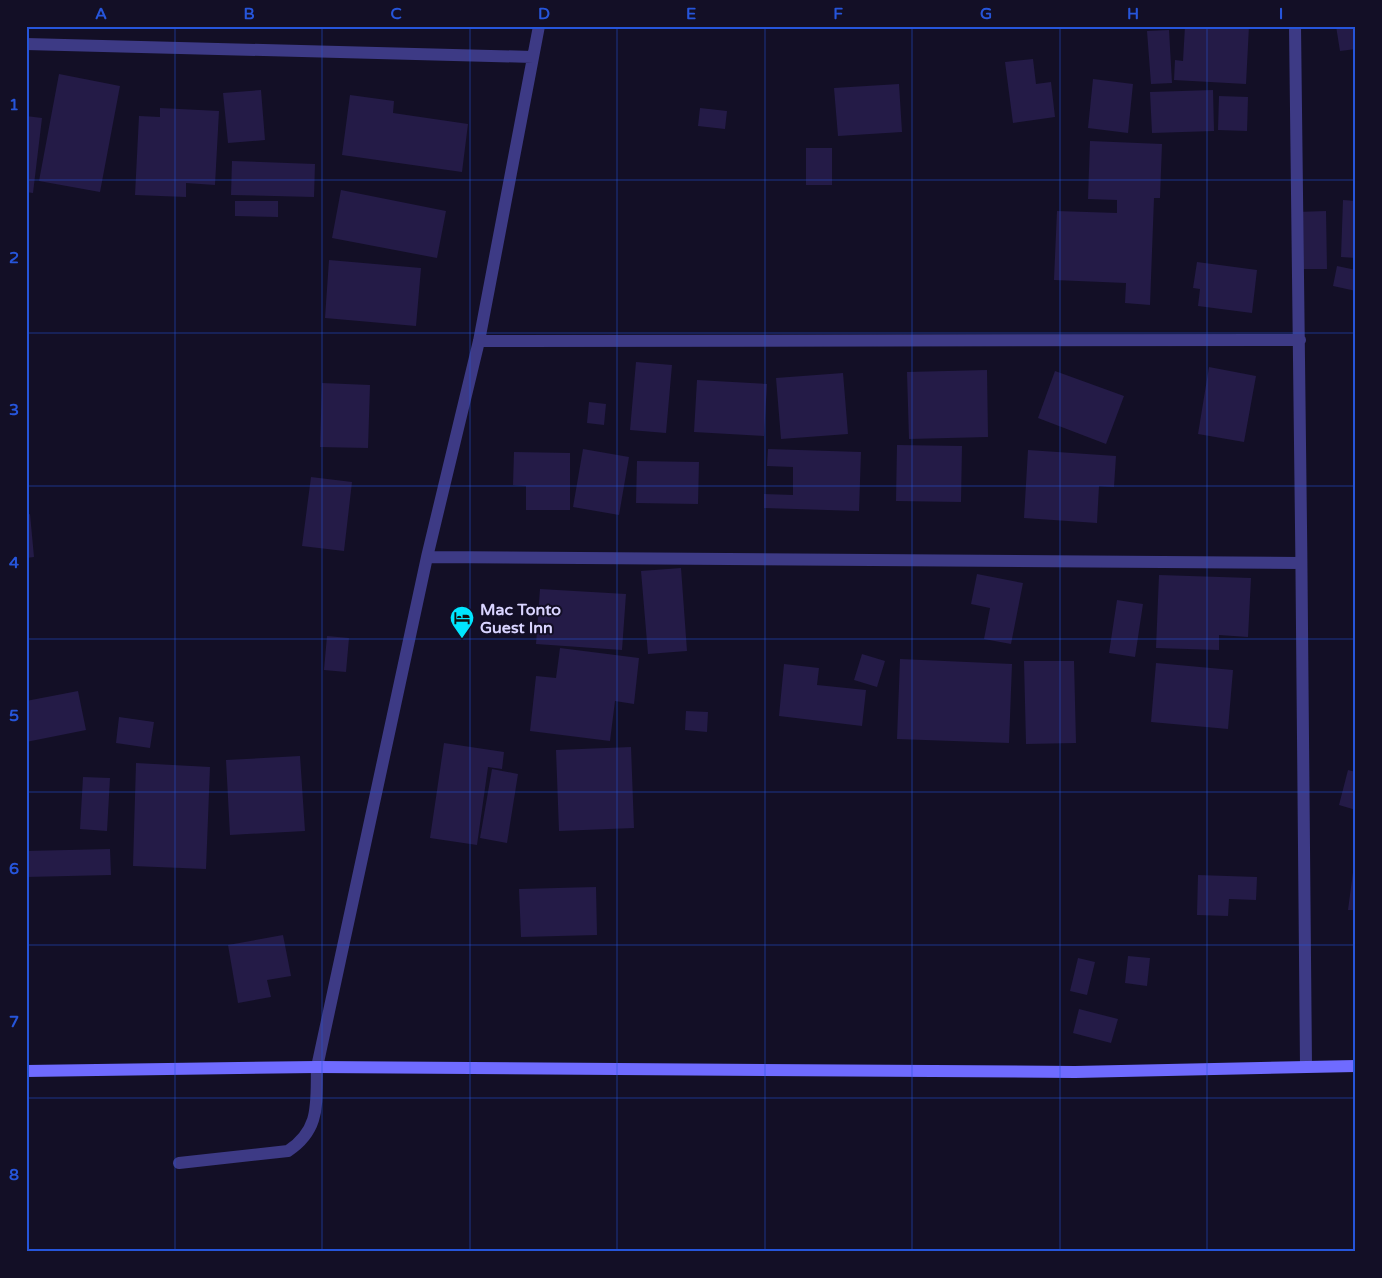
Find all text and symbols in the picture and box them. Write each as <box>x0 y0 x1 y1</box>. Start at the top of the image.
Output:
text: A <box>95 4 107 24</box>
text: B <box>243 4 255 24</box>
text: C <box>390 4 402 24</box>
text: D <box>538 4 550 24</box>
text: E <box>686 4 696 24</box>
text: F <box>833 4 843 24</box>
text: G <box>980 4 992 24</box>
text: H <box>1127 4 1139 24</box>
text: I <box>1279 4 1283 24</box>
text: 1 <box>9 95 19 115</box>
text: 2 <box>9 248 19 268</box>
text: 3 <box>9 400 19 420</box>
text: 4 <box>9 553 19 573</box>
place label: Mac Tonto Guest Inn <box>480 600 561 638</box>
hotel icon: Mac Tonto Guest Inn <box>449 605 475 639</box>
text: 5 <box>9 706 19 726</box>
text: 6 <box>9 859 19 879</box>
text: 7 <box>9 1012 19 1032</box>
text: 8 <box>9 1165 19 1185</box>

